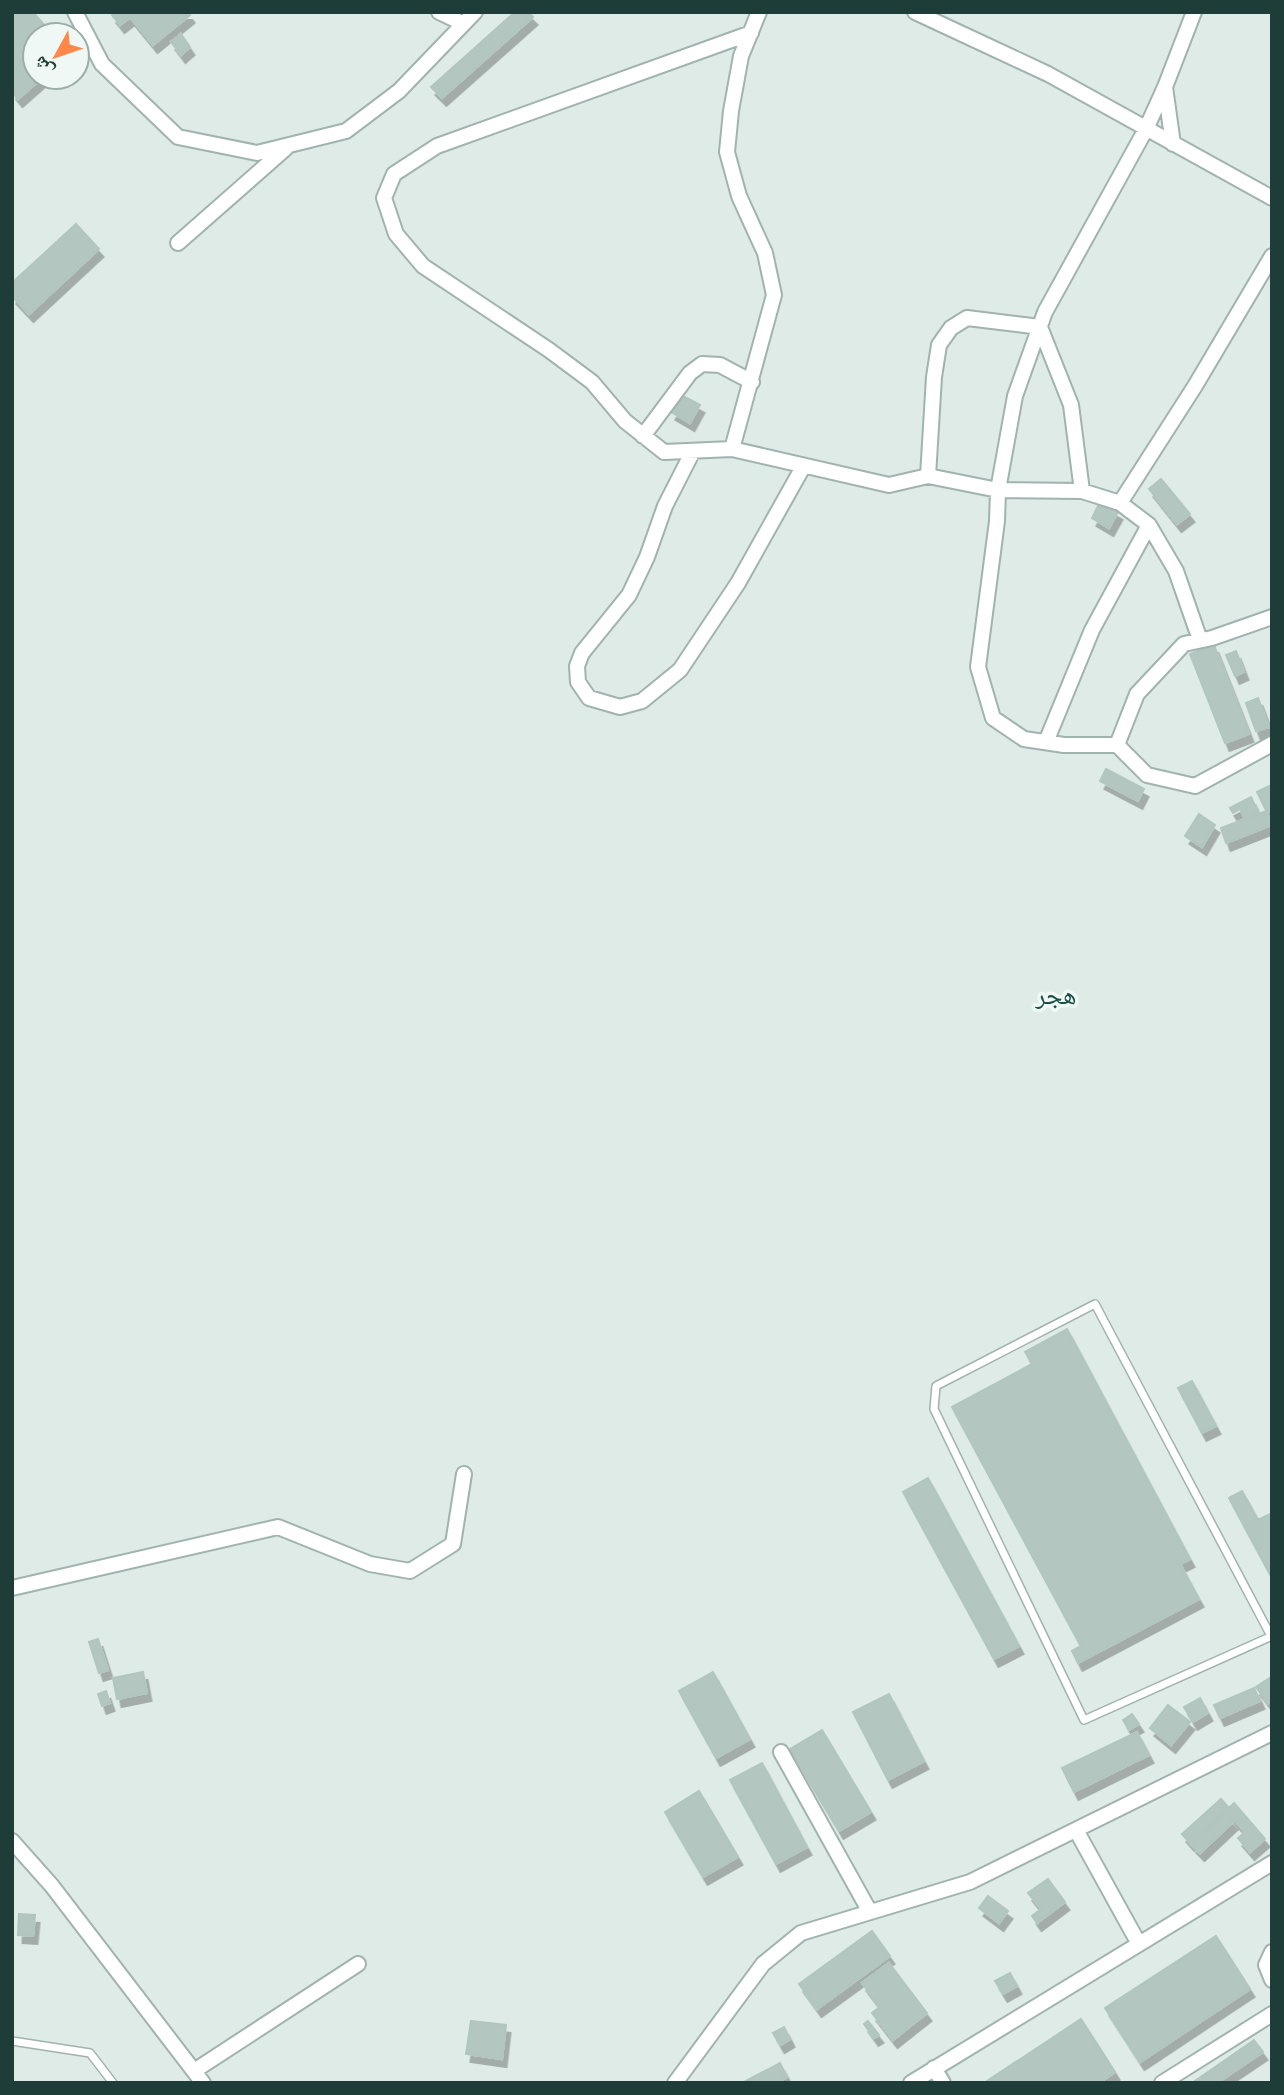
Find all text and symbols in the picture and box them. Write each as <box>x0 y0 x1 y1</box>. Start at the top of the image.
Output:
north arrow <box>21 21 91 91</box>
text: ش <box>30 51 59 80</box>
district label: هجر <box>1034 983 1077 1010</box>

